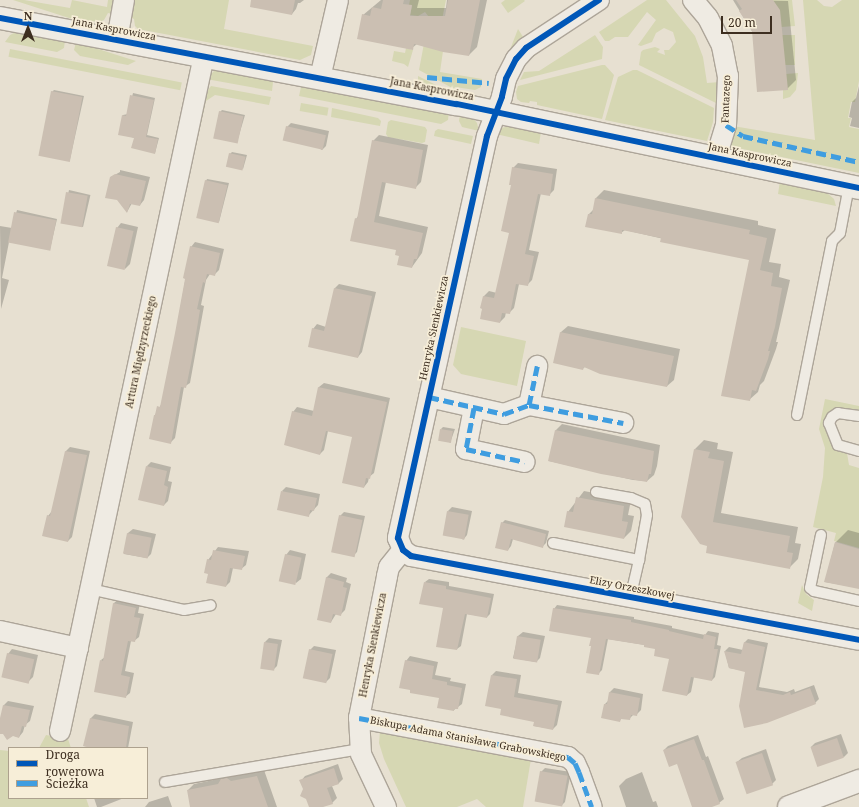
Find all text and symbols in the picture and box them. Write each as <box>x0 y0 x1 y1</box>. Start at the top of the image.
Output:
north arrow <box>8 8 48 48</box>
text: N <box>24 8 32 23</box>
scale bar <box>723 8 774 34</box>
text: 20 m <box>728 14 756 31</box>
street label: Jana Kasprowicza <box>71 15 157 43</box>
street label: Jana Kasprowicza <box>389 75 475 103</box>
street label: Fantazego <box>719 75 733 123</box>
street label: Jana Kasprowicza <box>707 140 793 170</box>
street label: Henryka Sienkiewicza <box>417 275 451 381</box>
street label: Artura Międzyrzeckiego <box>123 295 159 409</box>
street label: Elizy Orzeszkowej <box>588 574 676 602</box>
street label: Henryka Sienkiewicza <box>357 592 389 698</box>
street label: Biskupa Adama Stanisława Grabowskiego <box>369 714 567 764</box>
text: Droga rowerowa <box>46 746 105 780</box>
legend <box>8 747 148 799</box>
text: Ścieżka <box>46 775 89 792</box>

